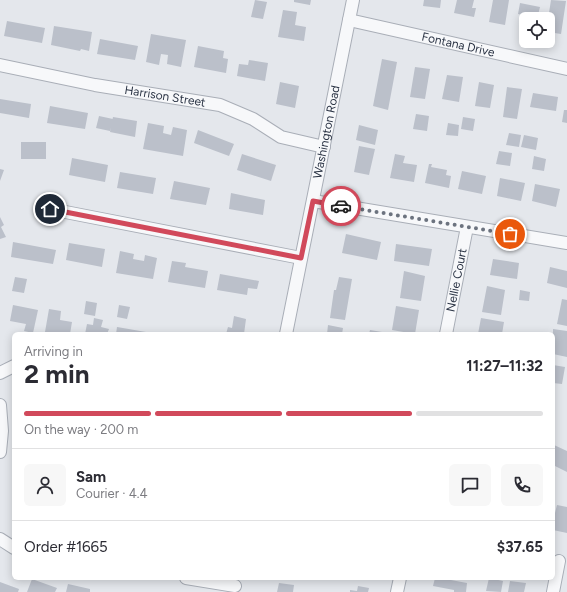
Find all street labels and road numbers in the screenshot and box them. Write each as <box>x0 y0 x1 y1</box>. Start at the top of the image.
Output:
street label: Fontana Drive <box>420 30 497 60</box>
street label: Harrison Street <box>123 83 207 110</box>
street label: Washington Road <box>310 84 343 180</box>
street label: Nellie Court <box>444 247 470 313</box>

